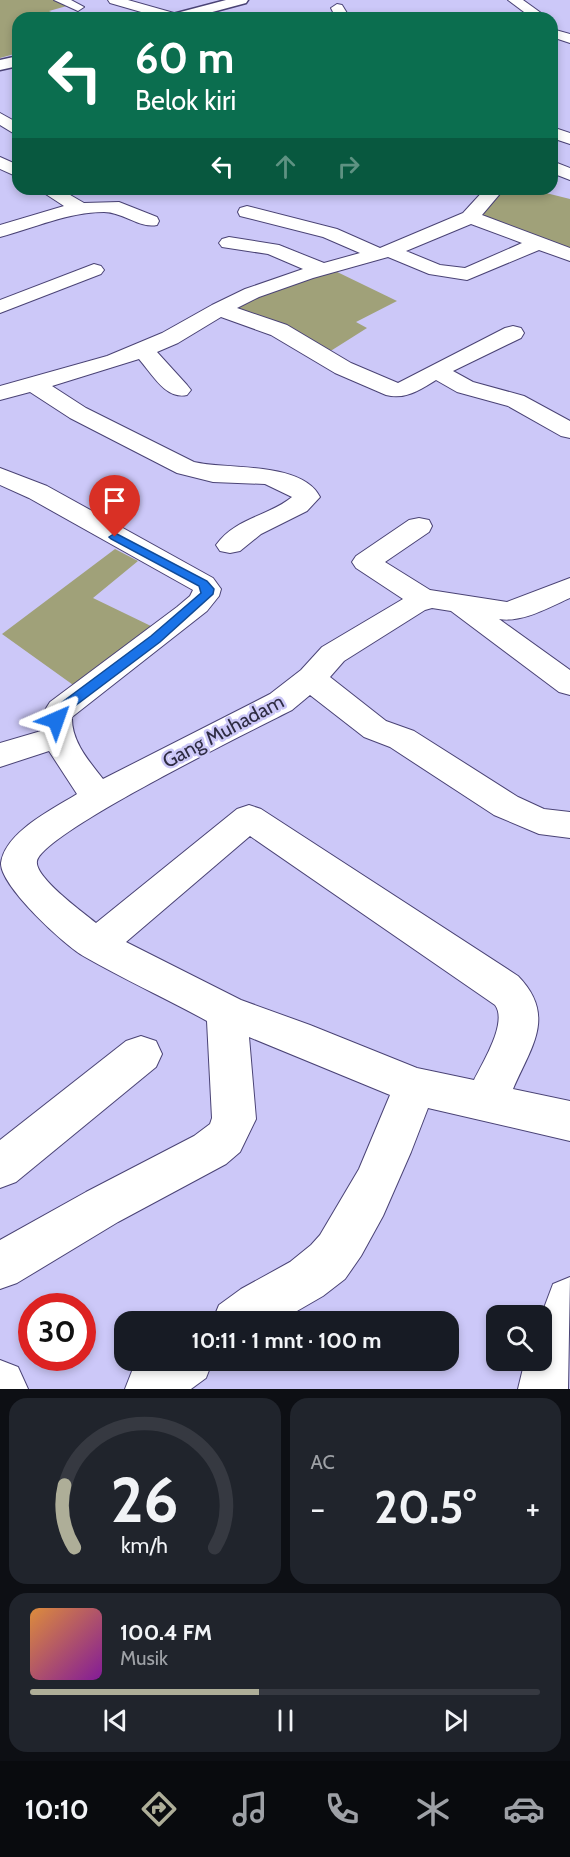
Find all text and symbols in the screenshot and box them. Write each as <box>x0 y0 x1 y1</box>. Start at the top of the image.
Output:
text: 60 m <box>135 32 234 84</box>
icon: left <box>36 36 114 114</box>
text: Belok kiri <box>135 84 236 117</box>
icon: left <box>206 150 239 183</box>
icon: ahead <box>269 150 302 183</box>
icon: right <box>332 150 365 183</box>
pin <box>89 475 140 537</box>
icon: arrive <box>98 484 131 517</box>
position arrow <box>24 688 88 752</box>
street label: Gang Muhadam <box>158 689 288 773</box>
speed limit sign: 30 <box>18 1293 96 1371</box>
map controls <box>486 1305 552 1371</box>
button: search <box>486 1305 552 1371</box>
text: 10:11 · 1 mnt · 100 m <box>192 1327 381 1354</box>
text: AC <box>311 1450 335 1474</box>
text: 26 <box>111 1462 179 1538</box>
text: 20.5° <box>374 1480 476 1534</box>
text: − <box>311 1488 325 1528</box>
text: + <box>525 1488 540 1528</box>
text: km/h <box>121 1532 168 1558</box>
text: 100.4 FM <box>120 1619 212 1646</box>
text: Musik <box>120 1646 168 1670</box>
icon: previous <box>99 1704 132 1737</box>
icon: pause <box>269 1704 302 1737</box>
icon: next <box>439 1704 472 1737</box>
icon: directions <box>138 1788 180 1830</box>
icon: music <box>229 1788 271 1830</box>
icon: phone <box>321 1788 363 1830</box>
icon: climate <box>412 1788 454 1830</box>
icon: car <box>503 1788 545 1830</box>
text: 10:10 <box>25 1793 89 1826</box>

